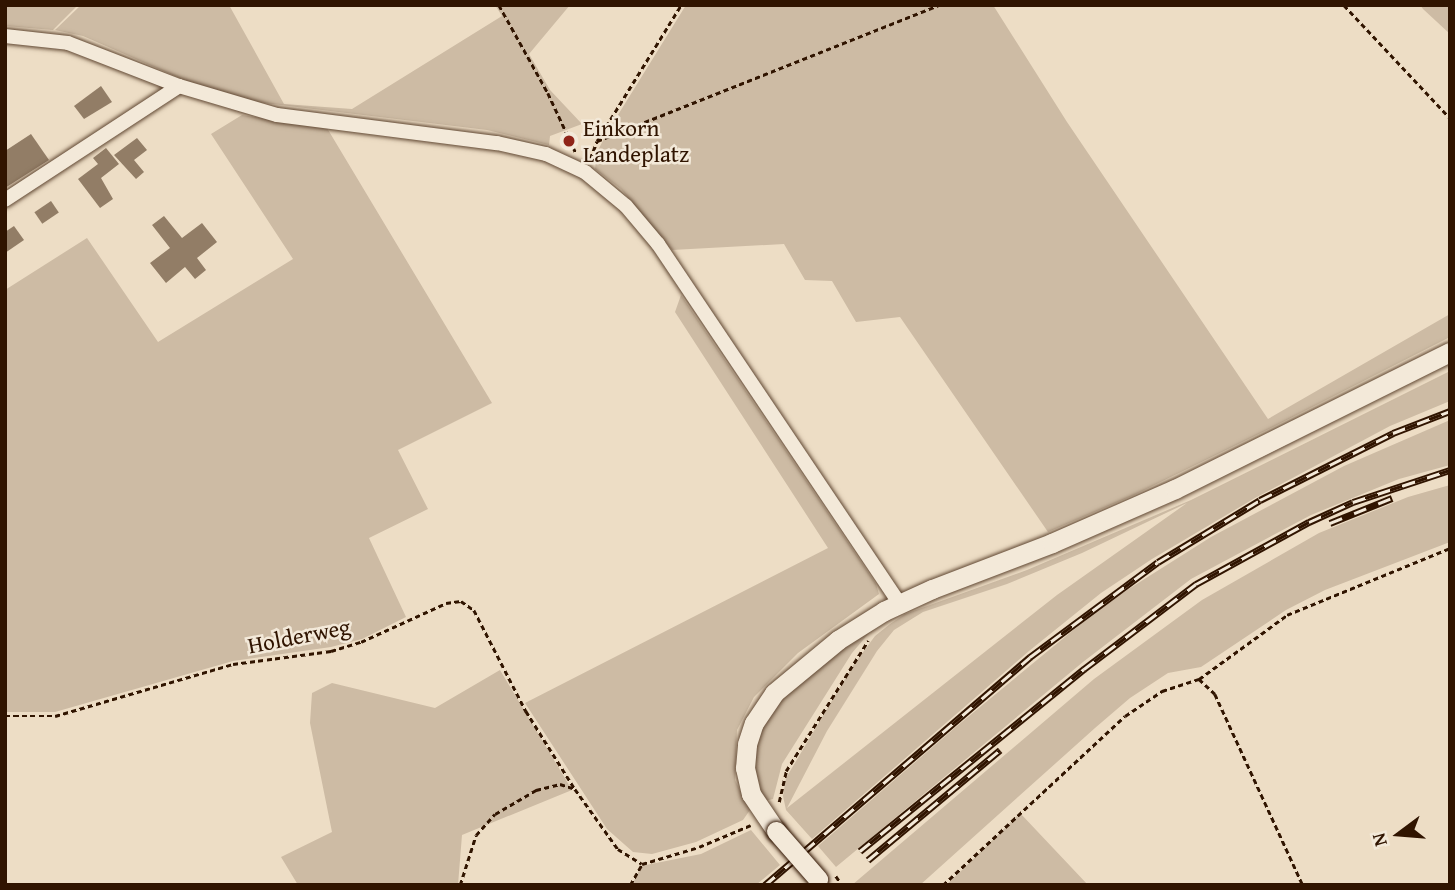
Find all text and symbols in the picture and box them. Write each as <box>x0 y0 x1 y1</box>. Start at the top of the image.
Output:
place label: Einkorn Landeplatz <box>583 114 689 168</box>
marker: Einkorn Landeplatz <box>561 133 577 149</box>
street label: Holderweg <box>245 613 353 659</box>
north arrow <box>1364 799 1434 869</box>
text: N <box>1364 830 1394 850</box>

